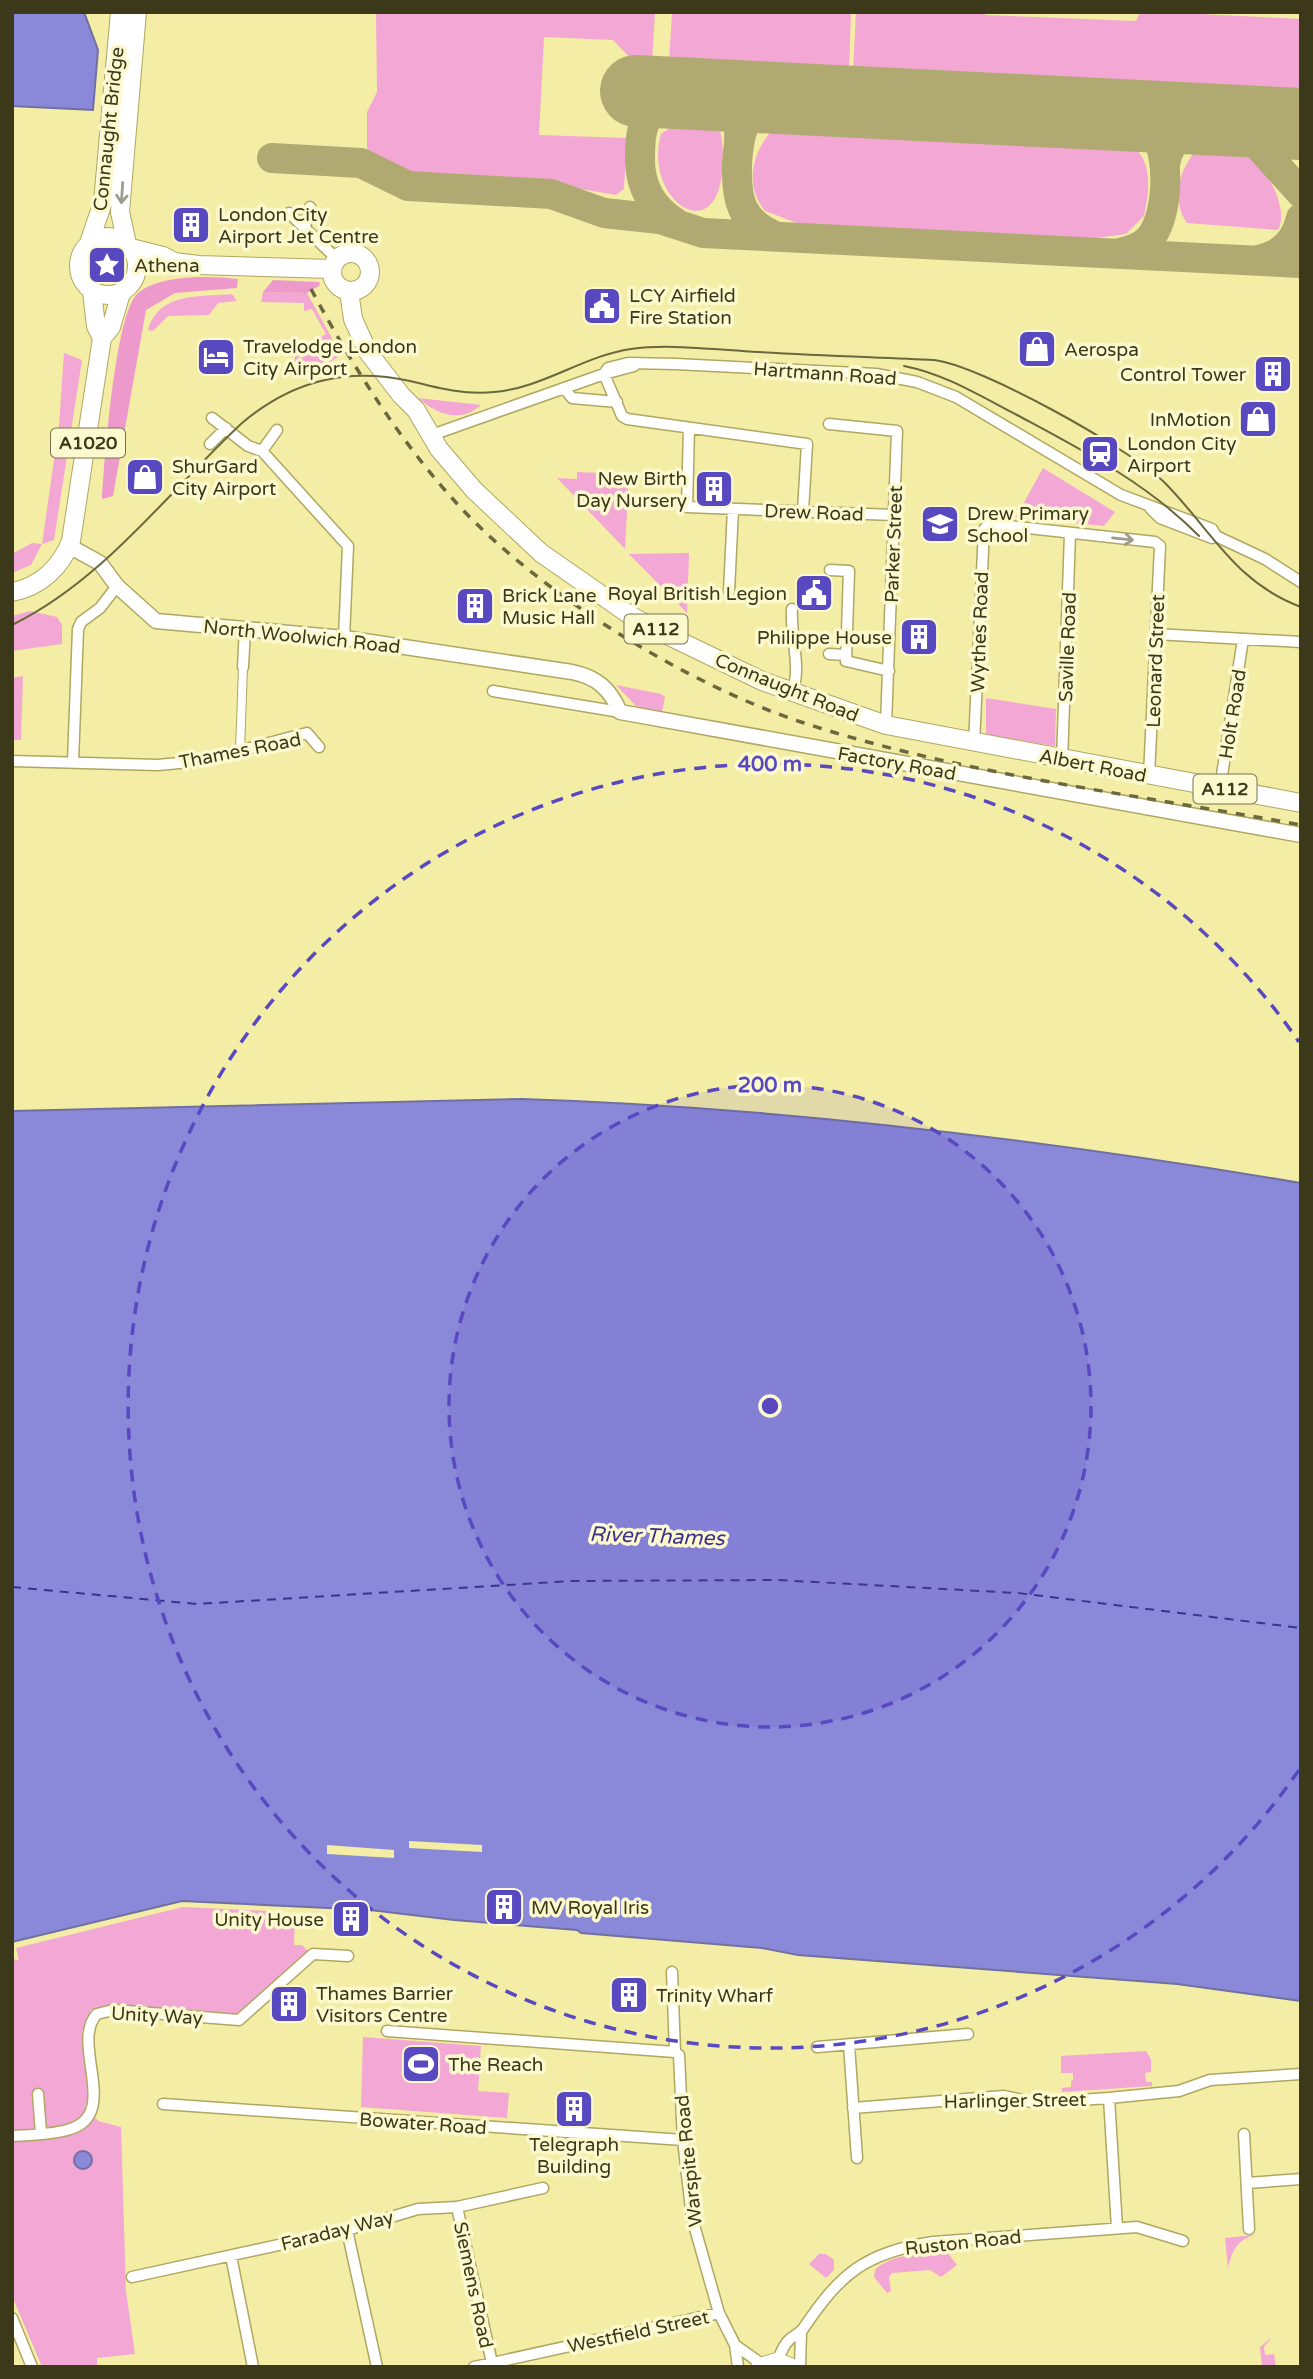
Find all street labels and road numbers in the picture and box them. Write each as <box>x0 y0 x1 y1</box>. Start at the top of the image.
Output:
street label: Connaught Bridge <box>89 46 129 212</box>
street label: Hartmann Road <box>753 358 897 390</box>
road number: A1020 <box>51 428 125 458</box>
street label: Parker Street <box>881 485 907 603</box>
street label: Drew Road <box>764 500 864 526</box>
street label: Wythes Road <box>967 571 993 693</box>
street label: Saville Road <box>1055 592 1081 702</box>
street label: Leonard Street <box>1143 594 1169 728</box>
road number: A112 <box>624 614 688 644</box>
street label: North Woolwich Road <box>202 616 401 658</box>
street label: Connaught Road <box>712 649 862 727</box>
street label: Holt Road <box>1215 668 1251 760</box>
street label: Thames Road <box>177 728 303 774</box>
street label: Factory Road <box>836 743 958 785</box>
street label: Albert Road <box>1037 745 1148 787</box>
road number: A112 <box>1194 774 1256 804</box>
street label: Unity Way <box>111 2003 203 2029</box>
street label: Harlinger Street <box>944 2089 1087 2113</box>
street label: Warspite Road <box>671 2094 707 2228</box>
street label: Bowater Road <box>358 2109 487 2139</box>
street label: Faraday Way <box>279 2206 396 2256</box>
street label: Siemens Road <box>449 2220 497 2350</box>
street label: Ruston Road <box>904 2226 1022 2260</box>
street label: Westfield Street <box>565 2306 711 2358</box>

